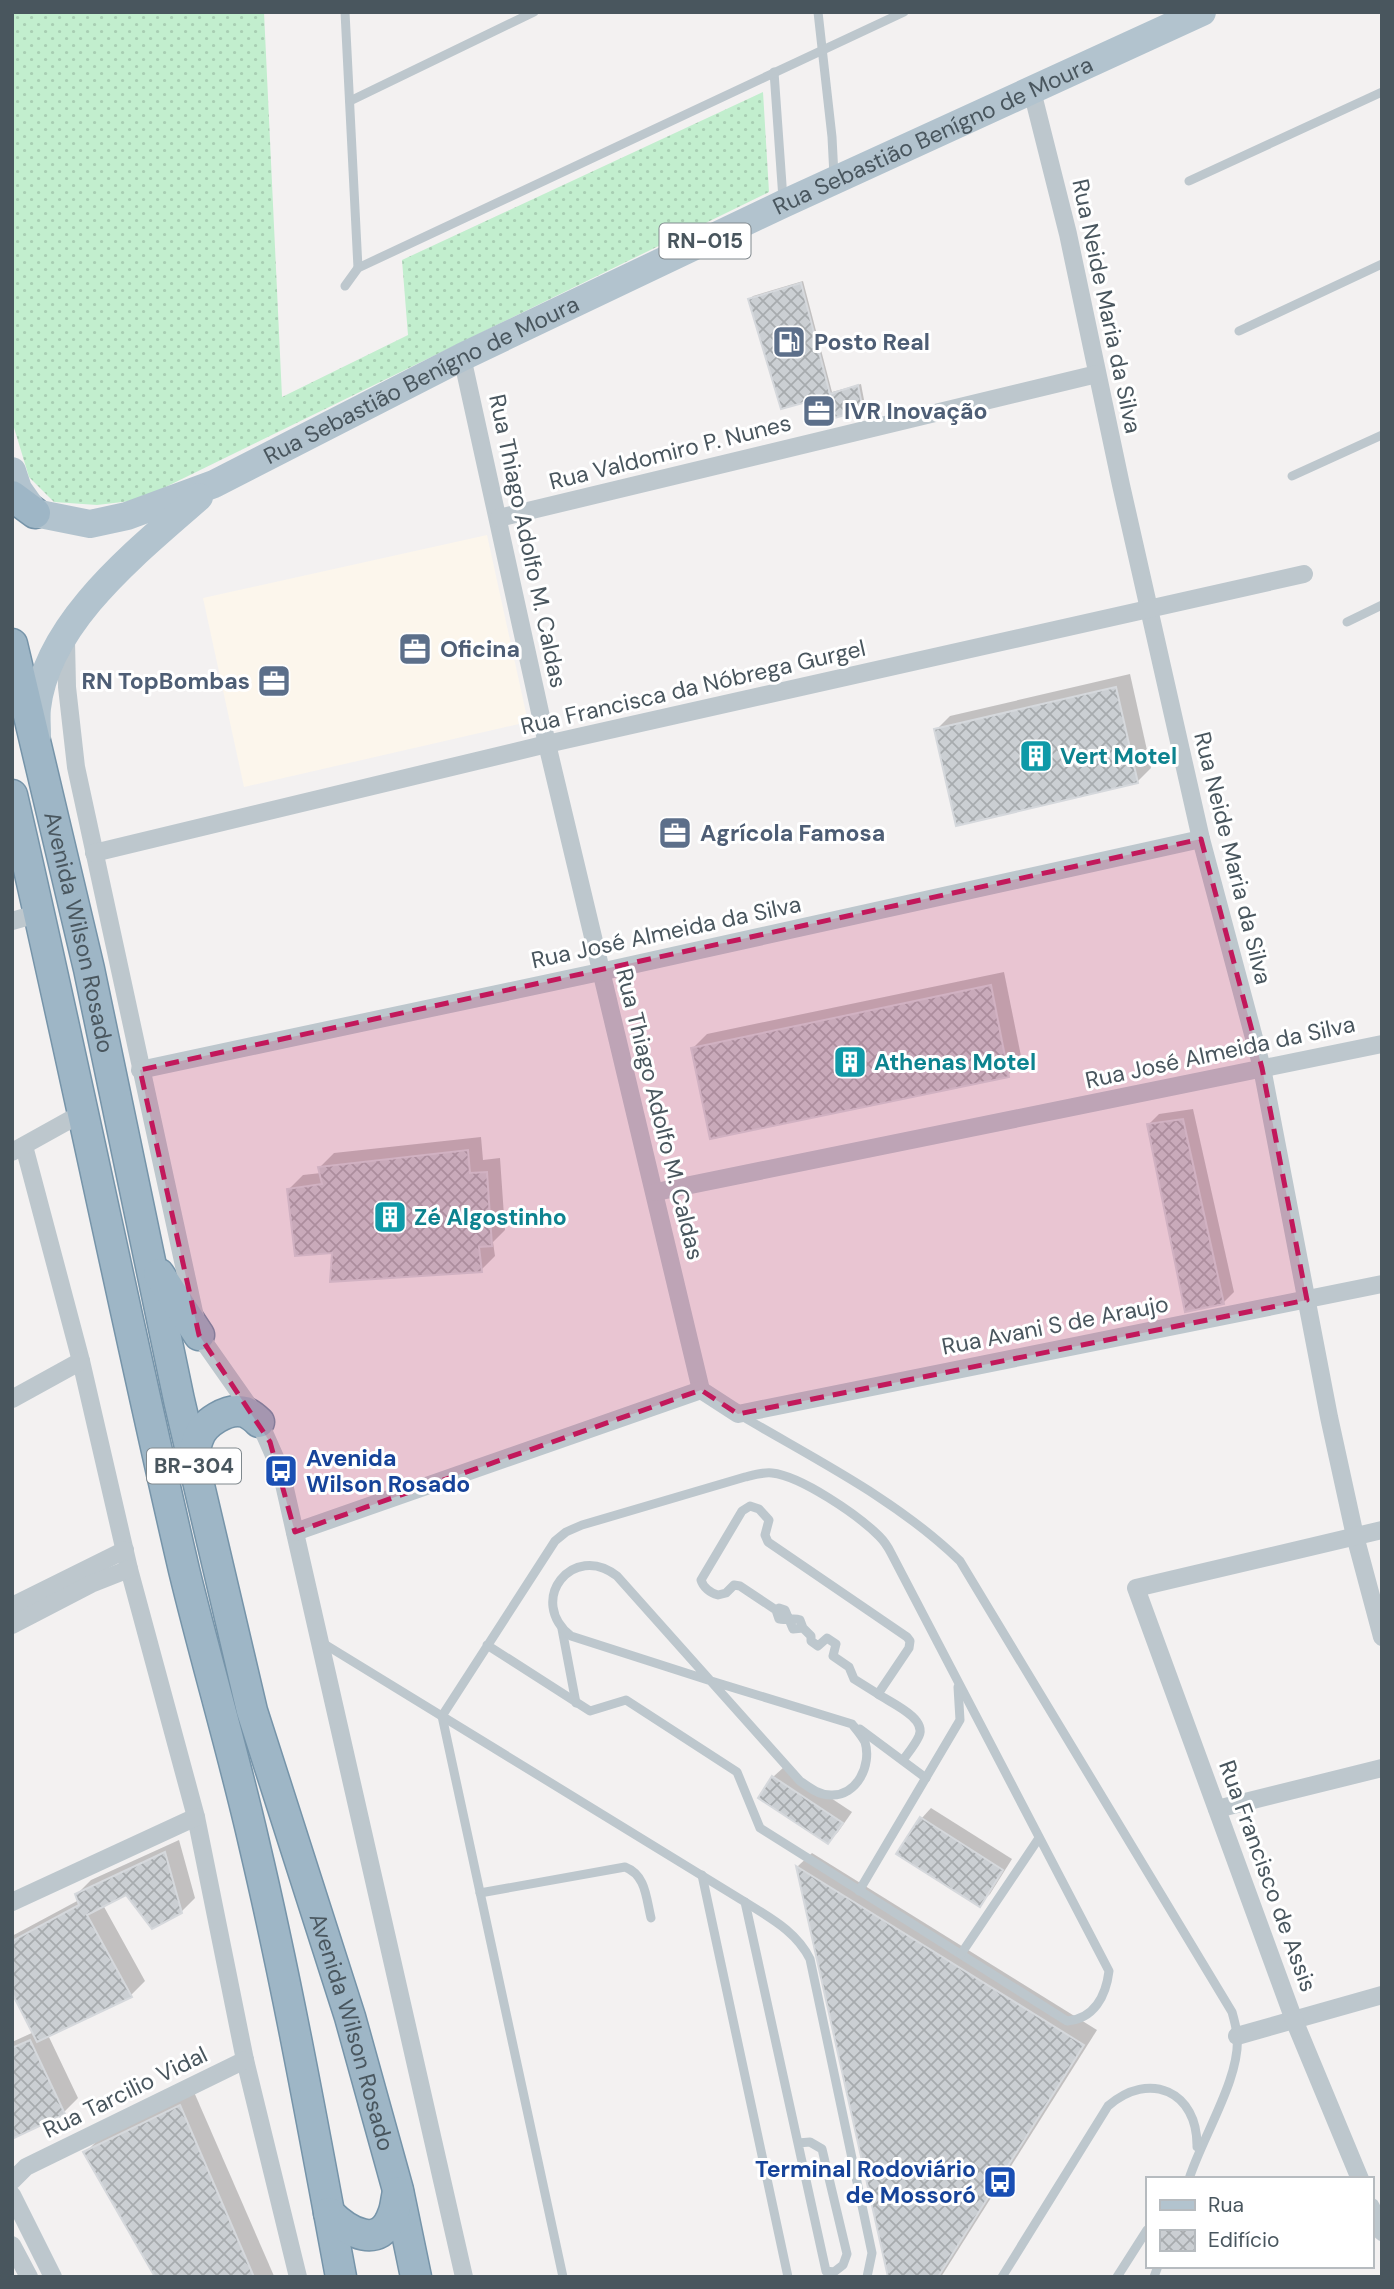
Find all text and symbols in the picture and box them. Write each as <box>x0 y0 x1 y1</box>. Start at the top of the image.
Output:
street label: Rua Sebastião Benígno de Moura <box>768 49 1098 222</box>
street label: Rua Neide Maria da Silva <box>1065 176 1149 436</box>
road number: RN-015 <box>660 224 750 258</box>
street label: Rua Sebastião Benígno de Moura <box>258 289 584 471</box>
fuel station icon: Posto Real <box>770 323 808 361</box>
place label: Posto Real <box>814 327 930 357</box>
street label: Rua Thiago Adolfo M. Caldas <box>482 391 574 691</box>
office icon: IVR Inovação <box>800 392 838 430</box>
place label: IVR Inovação <box>844 396 988 426</box>
street label: Rua Valdomiro P. Nunes <box>546 407 794 497</box>
office icon: Oficina <box>396 630 434 668</box>
street label: Rua Francisca da Nóbrega Gurgel <box>518 633 868 741</box>
place label: Oficina <box>440 634 520 664</box>
office icon: RN TopBombas <box>255 662 293 700</box>
place label: RN TopBombas <box>81 666 250 696</box>
street label: Rua Neide Maria da Silva <box>1187 729 1279 987</box>
building icon: Vert Motel <box>1017 737 1055 775</box>
place label: Vert Motel <box>1060 741 1177 771</box>
street label: Avenida Wilson Rosado <box>37 809 121 1056</box>
office icon: Agrícola Famosa <box>656 814 694 852</box>
place label: Agrícola Famosa <box>700 818 885 848</box>
street label: Rua José Almeida da Silva <box>528 889 804 975</box>
street label: Rua Thiago Adolfo M. Caldas <box>609 965 711 1263</box>
street label: Rua José Almeida da Silva <box>1082 1009 1358 1095</box>
building icon: Athenas Motel <box>831 1043 869 1081</box>
place label: Athenas Motel <box>874 1047 1036 1077</box>
building icon: Zé Algostinho <box>371 1198 409 1236</box>
place label: Zé Algostinho <box>414 1202 567 1232</box>
street label: Rua Avani S de Araujo <box>939 1288 1171 1362</box>
place label: Avenida Wilson Rosado <box>306 1443 470 1499</box>
road number: BR-304 <box>147 1448 241 1484</box>
bus stop icon: Avenida Wilson Rosado <box>262 1452 300 1490</box>
street label: Rua Francisco de Assis <box>1212 1756 1324 1996</box>
street label: Avenida Wilson Rosado <box>303 1909 401 2154</box>
street label: Rua Tarcilio Vidal <box>38 2039 212 2145</box>
place label: Terminal Rodoviário de Mossoró <box>755 2154 976 2210</box>
bus stop icon: Terminal Rodoviário de Mossoró <box>981 2163 1019 2201</box>
legend <box>1146 2177 1373 2268</box>
text: Rua <box>1208 2191 1244 2219</box>
text: Edifício <box>1208 2226 1279 2254</box>

